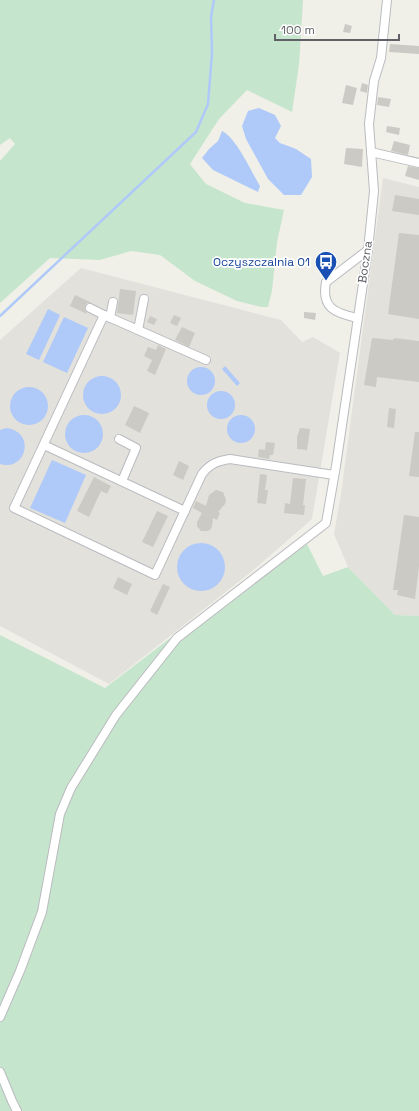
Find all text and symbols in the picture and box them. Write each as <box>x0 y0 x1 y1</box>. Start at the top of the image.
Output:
scale bar <box>275 16 399 42</box>
text: 100 m <box>281 22 315 38</box>
street label: Boczna <box>354 240 376 284</box>
bus stop icon: Oczyszczalnia 01 <box>313 249 339 282</box>
place label: Oczyszczalnia 01 <box>213 254 310 270</box>

